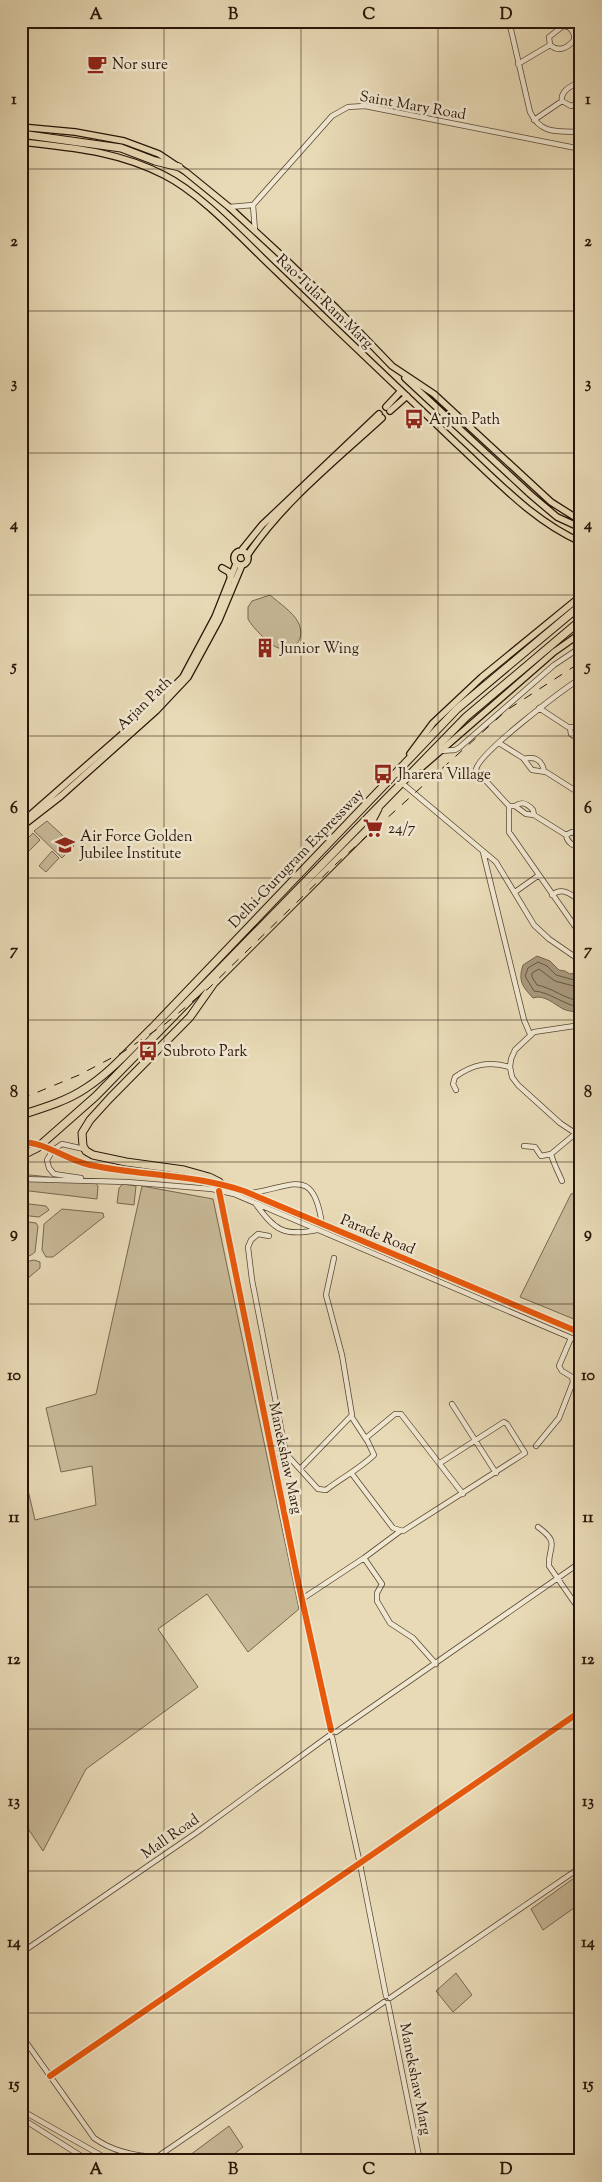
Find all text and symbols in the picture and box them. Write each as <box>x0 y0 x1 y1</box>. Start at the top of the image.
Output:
text: A <box>90 4 103 27</box>
text: B <box>228 4 238 27</box>
text: C <box>363 4 376 27</box>
text: D <box>500 4 513 27</box>
cafe icon: Nor sure <box>86 53 108 75</box>
place label: Nor sure <box>112 55 168 76</box>
street label: Saint Mary Road <box>358 87 468 126</box>
text: 1 <box>11 89 17 112</box>
text: 1 <box>585 89 591 112</box>
text: 2 <box>10 231 18 254</box>
text: 2 <box>584 231 592 254</box>
street label: Rao Tula Ram Marg <box>271 250 377 354</box>
text: 3 <box>11 373 18 396</box>
text: 3 <box>585 373 592 396</box>
bus stop icon: Arjun Path <box>403 408 425 430</box>
place label: Arjun Path <box>429 410 501 431</box>
text: 4 <box>9 514 18 537</box>
text: 4 <box>583 514 592 537</box>
building icon: Junior Wing <box>254 637 276 659</box>
place label: Junior Wing <box>279 639 359 660</box>
text: 5 <box>9 656 17 679</box>
text: 5 <box>583 656 591 679</box>
street label: Arjan Path <box>113 672 178 736</box>
bus stop icon: Jharera Village <box>372 763 394 785</box>
place label: Jharera Village <box>397 765 491 786</box>
street label: Delhi-Gurugram Expressway <box>225 784 370 934</box>
text: 6 <box>10 798 18 821</box>
text: 6 <box>584 798 592 821</box>
supermarket icon: 24/7 <box>362 817 384 839</box>
place label: 24/7 <box>388 819 416 840</box>
place label: Air Force Golden Jubilee Institute <box>79 827 193 865</box>
school or university icon: Air Force Golden Jubilee Institute <box>54 834 76 856</box>
text: 7 <box>10 940 19 963</box>
text: 7 <box>584 940 593 963</box>
bus stop icon: Subroto Park <box>137 1040 159 1062</box>
place label: Subroto Park <box>163 1042 248 1063</box>
text: 8 <box>10 1082 18 1105</box>
text: 8 <box>584 1082 592 1105</box>
street label: Parade Road <box>337 1210 419 1261</box>
text: 9 <box>10 1223 18 1246</box>
text: 9 <box>584 1223 592 1246</box>
text: 10 <box>7 1365 21 1388</box>
text: 10 <box>581 1365 595 1388</box>
street label: Manekshaw Marg <box>262 1400 307 1516</box>
text: 11 <box>9 1507 20 1530</box>
text: 11 <box>583 1507 594 1530</box>
text: 12 <box>8 1649 21 1672</box>
text: 12 <box>582 1649 595 1672</box>
text: 13 <box>8 1791 20 1814</box>
text: 13 <box>582 1791 594 1814</box>
street label: Mall Road <box>138 1809 204 1865</box>
text: 14 <box>7 1932 21 1955</box>
text: 14 <box>581 1932 595 1955</box>
street label: Manekshaw Marg <box>393 2021 436 2137</box>
text: 15 <box>9 2074 20 2097</box>
text: 15 <box>583 2074 594 2097</box>
text: A <box>90 2159 103 2182</box>
text: B <box>228 2159 238 2182</box>
text: C <box>363 2159 376 2182</box>
text: D <box>500 2159 513 2182</box>

